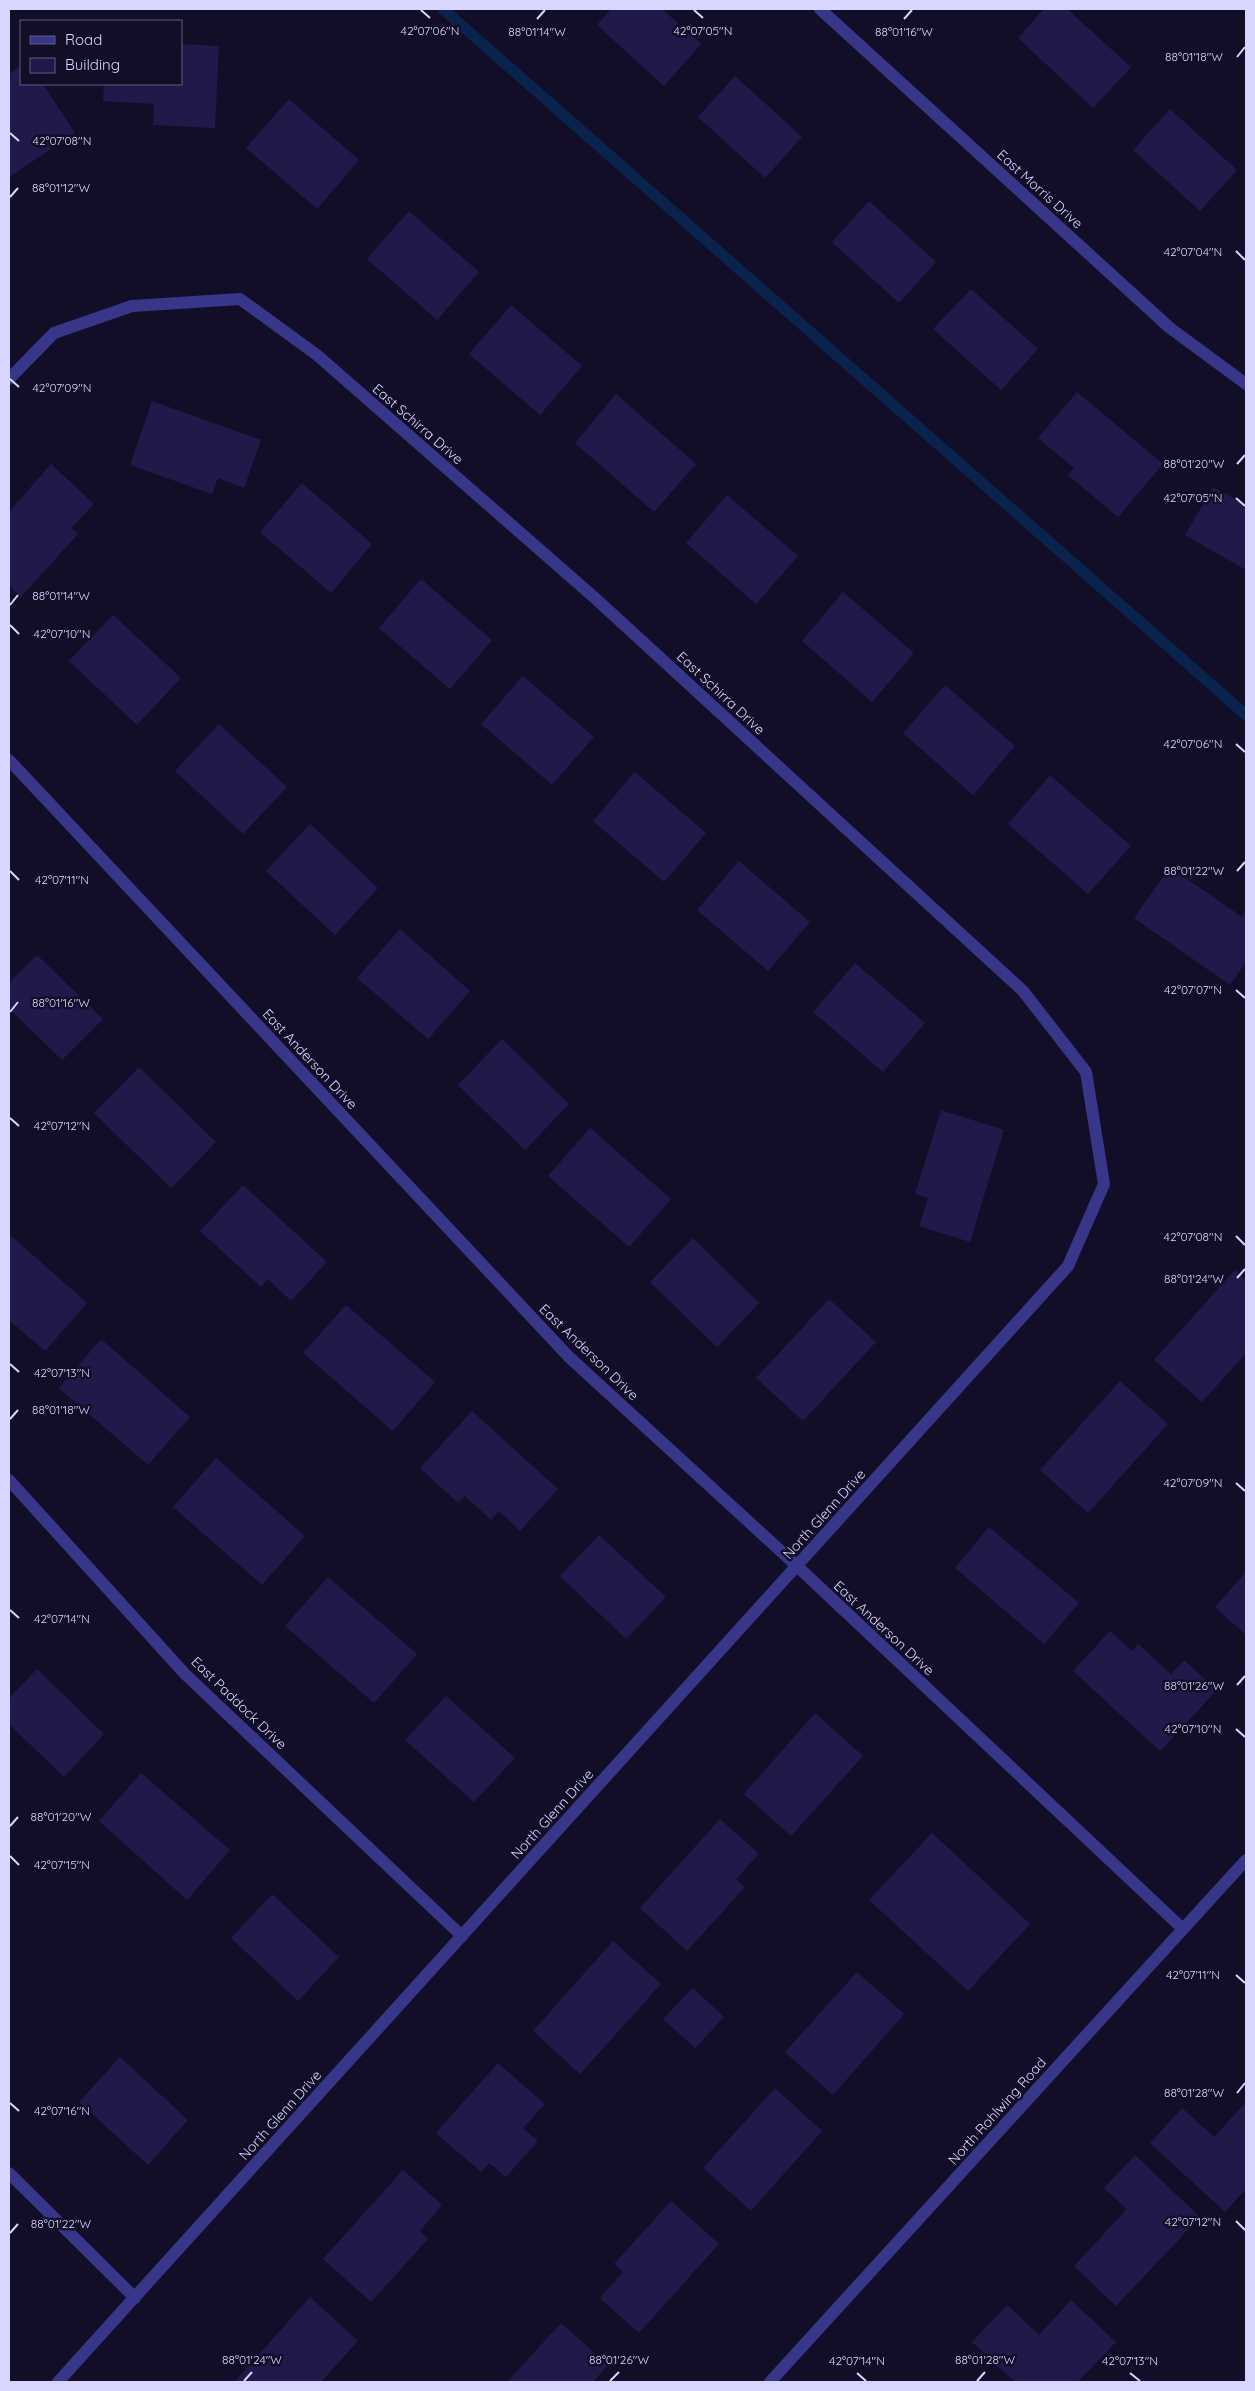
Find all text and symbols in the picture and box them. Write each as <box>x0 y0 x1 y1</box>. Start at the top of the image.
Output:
legend <box>20 20 182 85</box>
text: 42°07'06"N <box>401 23 459 38</box>
text: 42°07'05"N <box>674 23 732 38</box>
text: 88°01'14"W <box>508 24 566 39</box>
text: 88°01'16"W <box>875 24 933 39</box>
text: Road <box>65 30 102 49</box>
text: 88°01'18"W <box>1165 49 1223 64</box>
text: Building <box>65 55 120 74</box>
text: 42°07'08"N <box>33 133 91 148</box>
street label: East Morris Drive <box>993 146 1087 232</box>
text: 88°01'12"W <box>32 180 90 195</box>
text: 42°07'04"N <box>1164 244 1222 259</box>
text: 42°07'09"N <box>32 380 92 395</box>
street label: East Schirra Drive <box>369 380 467 468</box>
text: 88°01'20"W <box>1164 456 1225 471</box>
text: 42°07'05"N <box>1164 490 1222 505</box>
text: 88°01'14"W <box>32 588 90 603</box>
text: 42°07'10"N <box>34 626 90 641</box>
street label: East Schirra Drive <box>673 647 769 739</box>
text: 42°07'06"N <box>1164 736 1222 751</box>
text: 88°01'22"W <box>1164 863 1225 878</box>
text: 42°07'11"N <box>35 872 89 887</box>
text: 42°07'07"N <box>1164 982 1222 997</box>
text: 88°01'16"W <box>32 995 90 1010</box>
street label: East Anderson Drive <box>259 1005 361 1113</box>
text: 42°07'12"N <box>34 1118 90 1133</box>
text: 42°07'08"N <box>1164 1229 1222 1244</box>
text: 88°01'24"W <box>1164 1271 1224 1286</box>
street label: East Anderson Drive <box>536 1300 642 1404</box>
text: 42°07'13"N <box>34 1365 90 1380</box>
text: 88°01'18"W <box>32 1402 90 1417</box>
street label: North Glenn Drive <box>779 1465 869 1563</box>
text: 42°07'09"N <box>1163 1475 1223 1490</box>
street label: East Anderson Drive <box>830 1577 938 1679</box>
text: 42°07'14"N <box>34 1611 90 1626</box>
street label: East Paddock Drive <box>187 1653 291 1753</box>
text: 88°01'26"W <box>1164 1678 1224 1693</box>
text: 42°07'10"N <box>1165 1721 1221 1736</box>
street label: North Glenn Drive <box>507 1765 597 1863</box>
text: 88°01'20"W <box>31 1809 92 1824</box>
text: 42°07'15"N <box>34 1857 90 1872</box>
text: 42°07'11"N <box>1166 1967 1220 1982</box>
street label: North Rohlwing Road <box>944 2054 1050 2168</box>
street label: North Glenn Drive <box>235 2066 325 2164</box>
text: 88°01'28"W <box>1164 2085 1224 2100</box>
text: 42°07'16"N <box>34 2103 90 2118</box>
text: 42°07'12"N <box>1165 2214 1221 2229</box>
text: 88°01'22"W <box>31 2216 92 2231</box>
text: 88°01'24"W <box>222 2352 282 2367</box>
text: 88°01'26"W <box>589 2352 649 2367</box>
text: 88°01'28"W <box>955 2352 1015 2367</box>
text: 42°07'14"N <box>829 2353 885 2368</box>
text: 42°07'13"N <box>1102 2353 1158 2368</box>

